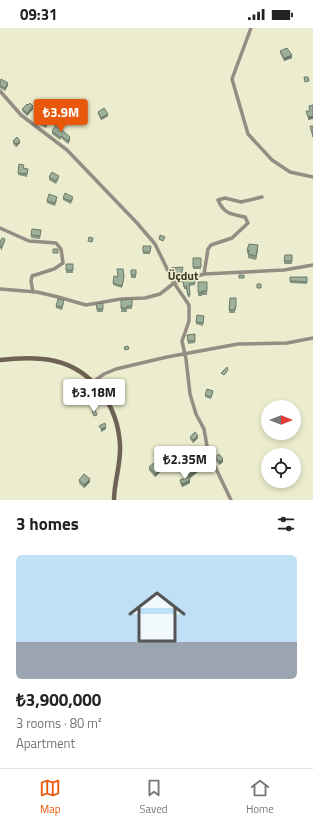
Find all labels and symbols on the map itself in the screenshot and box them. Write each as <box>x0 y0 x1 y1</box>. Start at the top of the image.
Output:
pin: ₺3.9M <box>33 99 89 133</box>
district label: Üçdut <box>168 266 199 285</box>
pin: ₺3.18M <box>61 379 127 413</box>
north arrow <box>261 400 301 440</box>
pin: ₺2.35M <box>152 446 218 480</box>

